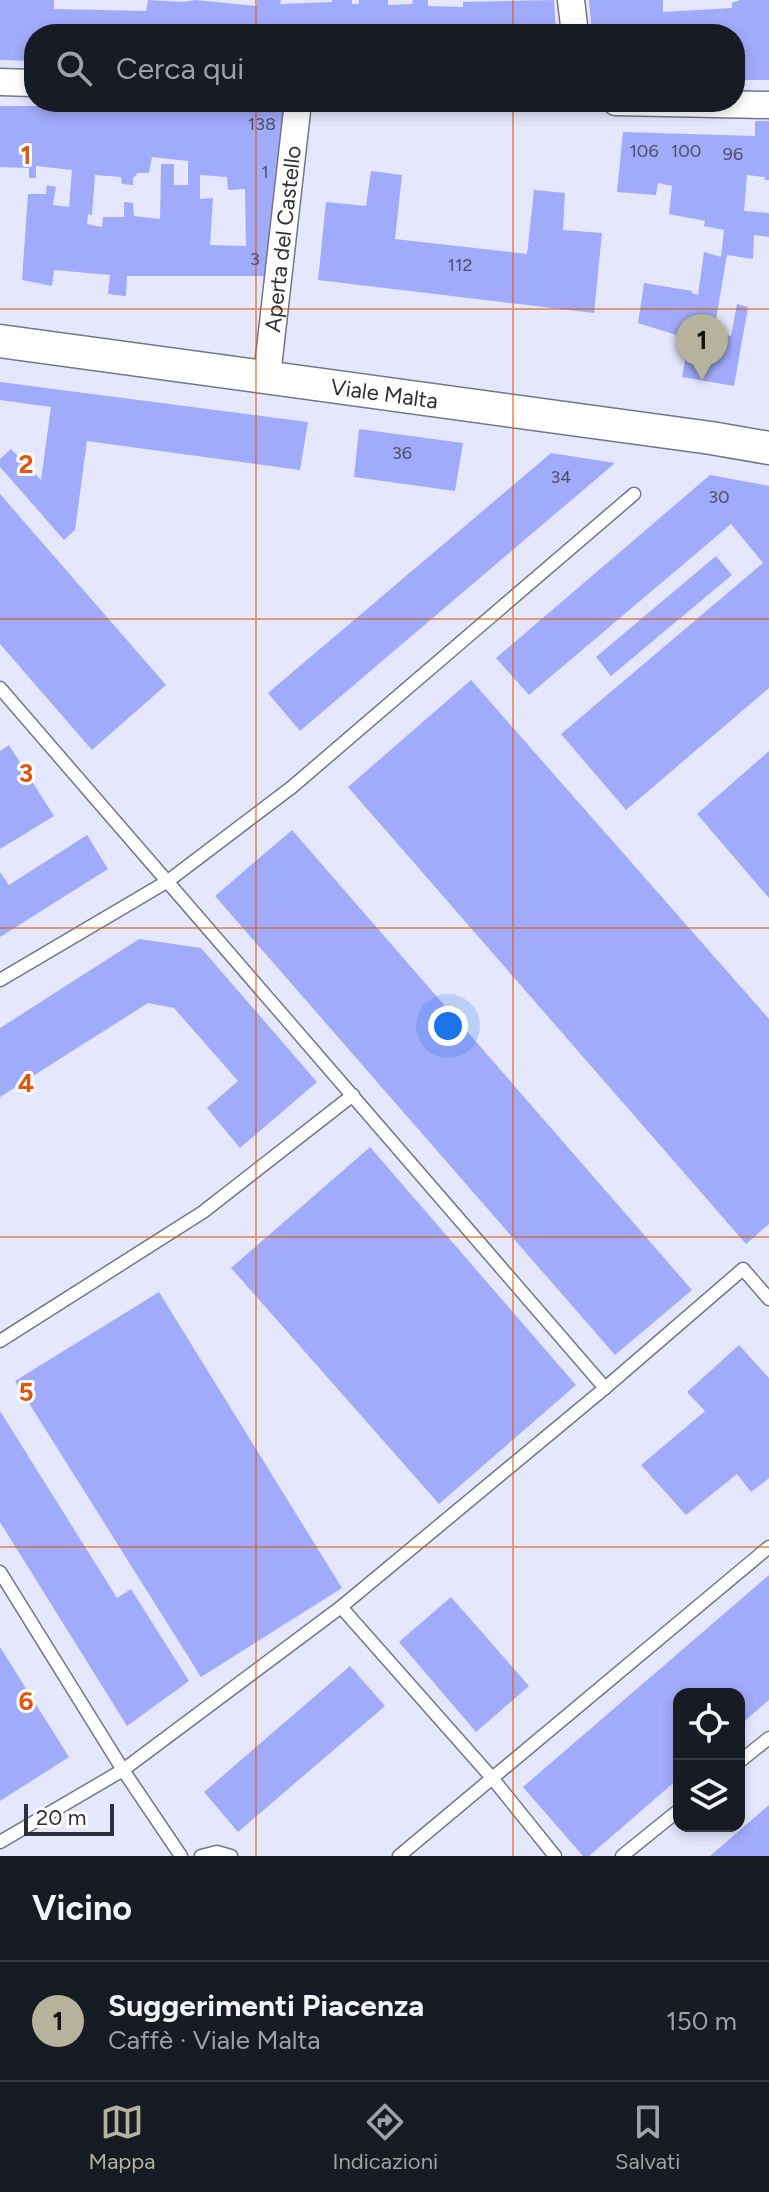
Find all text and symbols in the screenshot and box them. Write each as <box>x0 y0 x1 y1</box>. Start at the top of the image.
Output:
search box <box>24 24 745 112</box>
icon: search <box>52 46 96 90</box>
text: Cerca qui <box>116 50 244 87</box>
house number: 138 <box>248 113 276 135</box>
text: 1 <box>21 139 31 171</box>
house number: 106 <box>629 140 659 162</box>
house number: 100 <box>671 140 701 162</box>
house number: 96 <box>723 143 743 165</box>
street label: Aperta del Castello <box>259 144 307 334</box>
house number: 1 <box>261 161 269 183</box>
house number: 3 <box>250 248 260 270</box>
house number: 112 <box>448 254 472 276</box>
pin: 1 <box>676 314 728 380</box>
street label: Viale Malta <box>329 373 440 415</box>
house number: 36 <box>392 442 412 464</box>
text: 2 <box>18 448 34 480</box>
house number: 34 <box>551 466 571 488</box>
house number: 30 <box>708 486 730 508</box>
text: 3 <box>19 757 33 789</box>
your location <box>428 1006 468 1046</box>
text: 4 <box>18 1067 34 1099</box>
text: 5 <box>18 1376 34 1408</box>
text: 6 <box>18 1685 34 1717</box>
map controls <box>673 1688 745 1832</box>
button: locate <box>673 1688 745 1760</box>
button: layers <box>673 1760 745 1832</box>
scale bar <box>24 1800 114 1836</box>
text: 20 m <box>36 1804 87 1831</box>
text: Vicino <box>32 1888 132 1929</box>
text: Suggerimenti Piacenza <box>108 1987 424 2024</box>
text: 1 <box>53 2005 63 2037</box>
text: 150 m <box>666 2005 737 2037</box>
text: Caffè · Viale Malta <box>108 2024 320 2056</box>
tab: Mappa <box>89 2100 156 2175</box>
tab: Indicazioni <box>333 2100 438 2175</box>
tab: Salvati <box>615 2100 680 2175</box>

